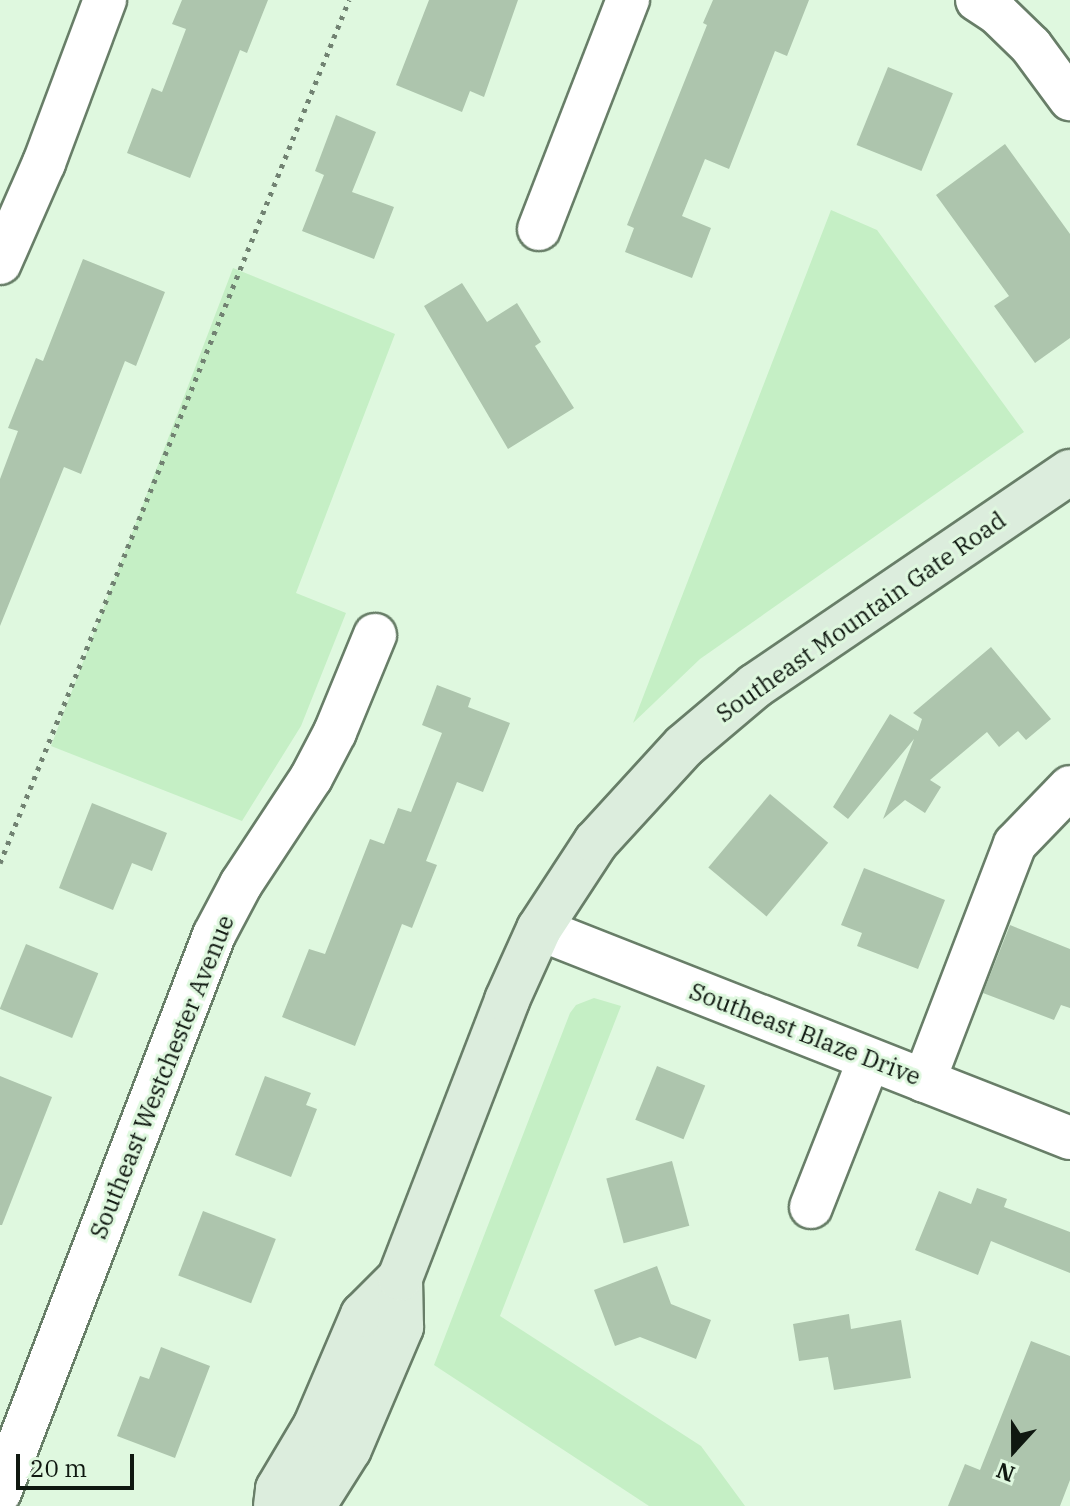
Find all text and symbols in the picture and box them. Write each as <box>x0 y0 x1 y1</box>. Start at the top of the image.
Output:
street label: Southeast Mountain Gate Road <box>711 506 1011 728</box>
street label: Southeast Westchester Avenue <box>84 911 240 1243</box>
street label: Southeast Blaze Drive <box>685 977 925 1091</box>
north arrow <box>974 1410 1054 1490</box>
scale bar <box>20 1438 138 1488</box>
text: 20 m <box>30 1452 87 1484</box>
text: N <box>992 1456 1019 1490</box>

